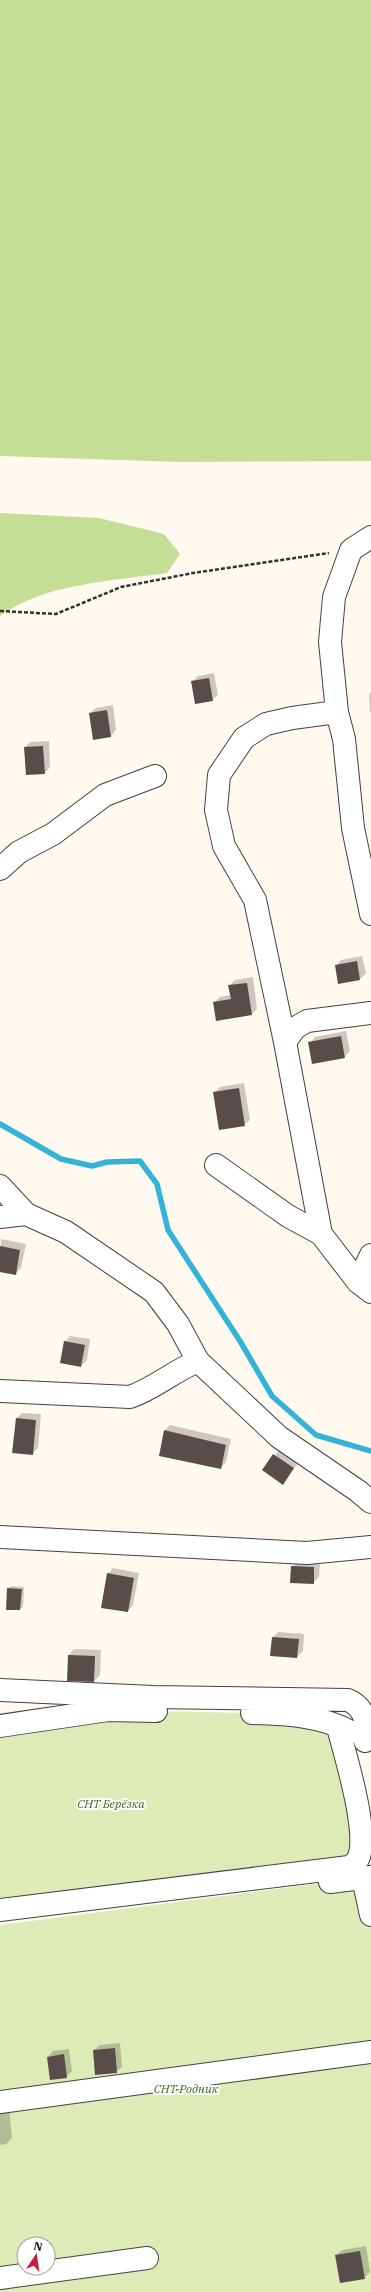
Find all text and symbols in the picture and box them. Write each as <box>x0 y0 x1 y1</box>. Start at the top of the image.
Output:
park label: СНТ Берёзка <box>77 1796 145 1811</box>
park label: СНТ Родник <box>154 2081 219 2096</box>
north arrow <box>16 2236 56 2276</box>
text: N <box>32 2238 44 2254</box>

